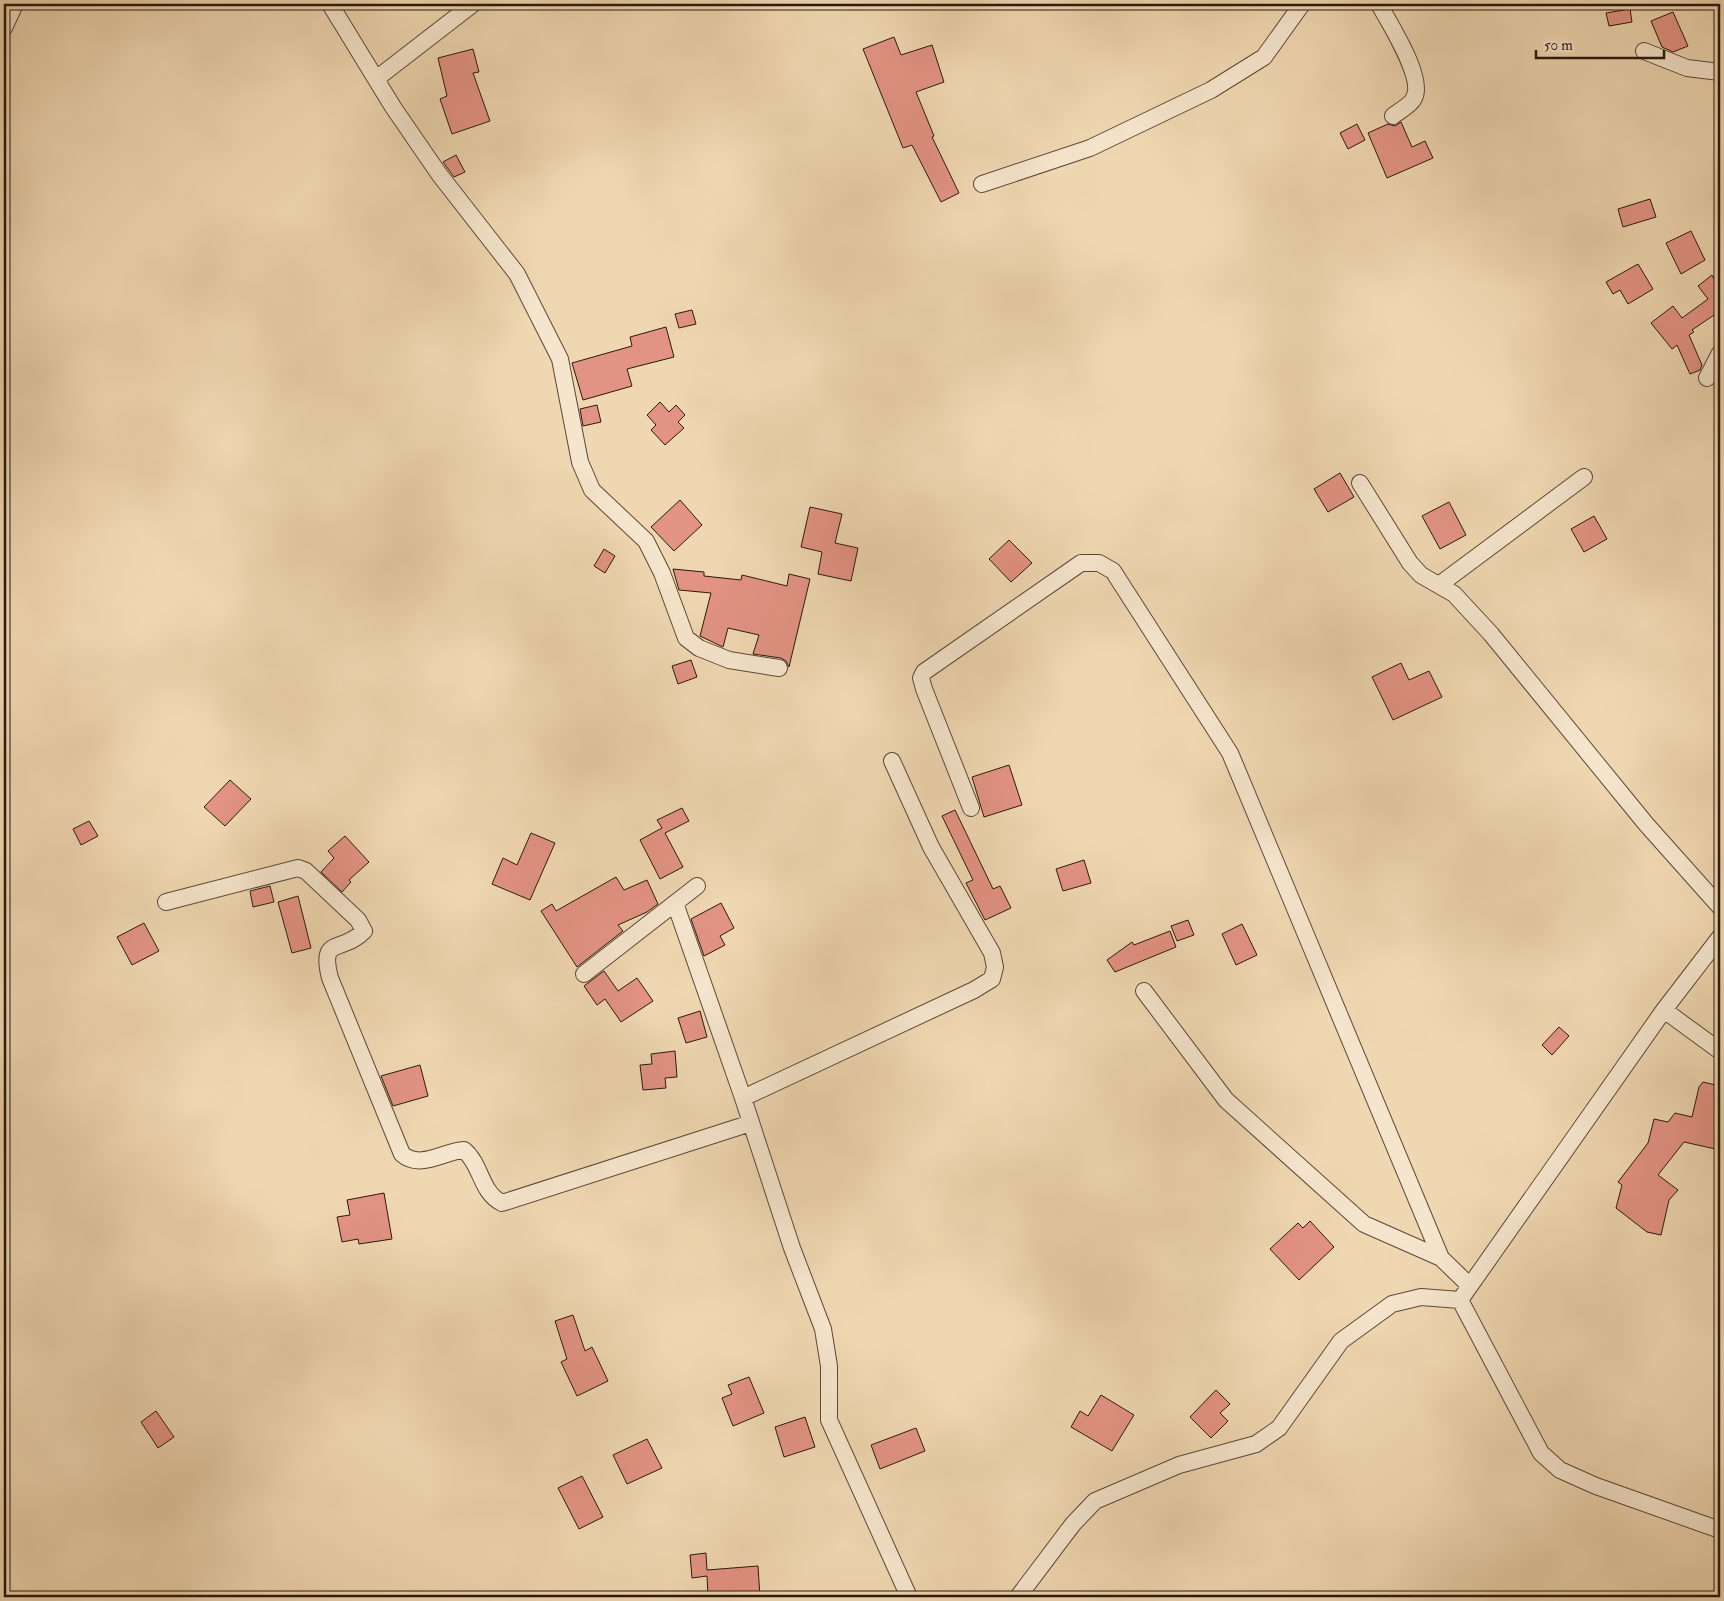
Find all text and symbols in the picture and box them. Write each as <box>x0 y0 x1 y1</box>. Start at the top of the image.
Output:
scale bar <box>1536 28 1664 60</box>
text: 50 m <box>1544 36 1573 55</box>

